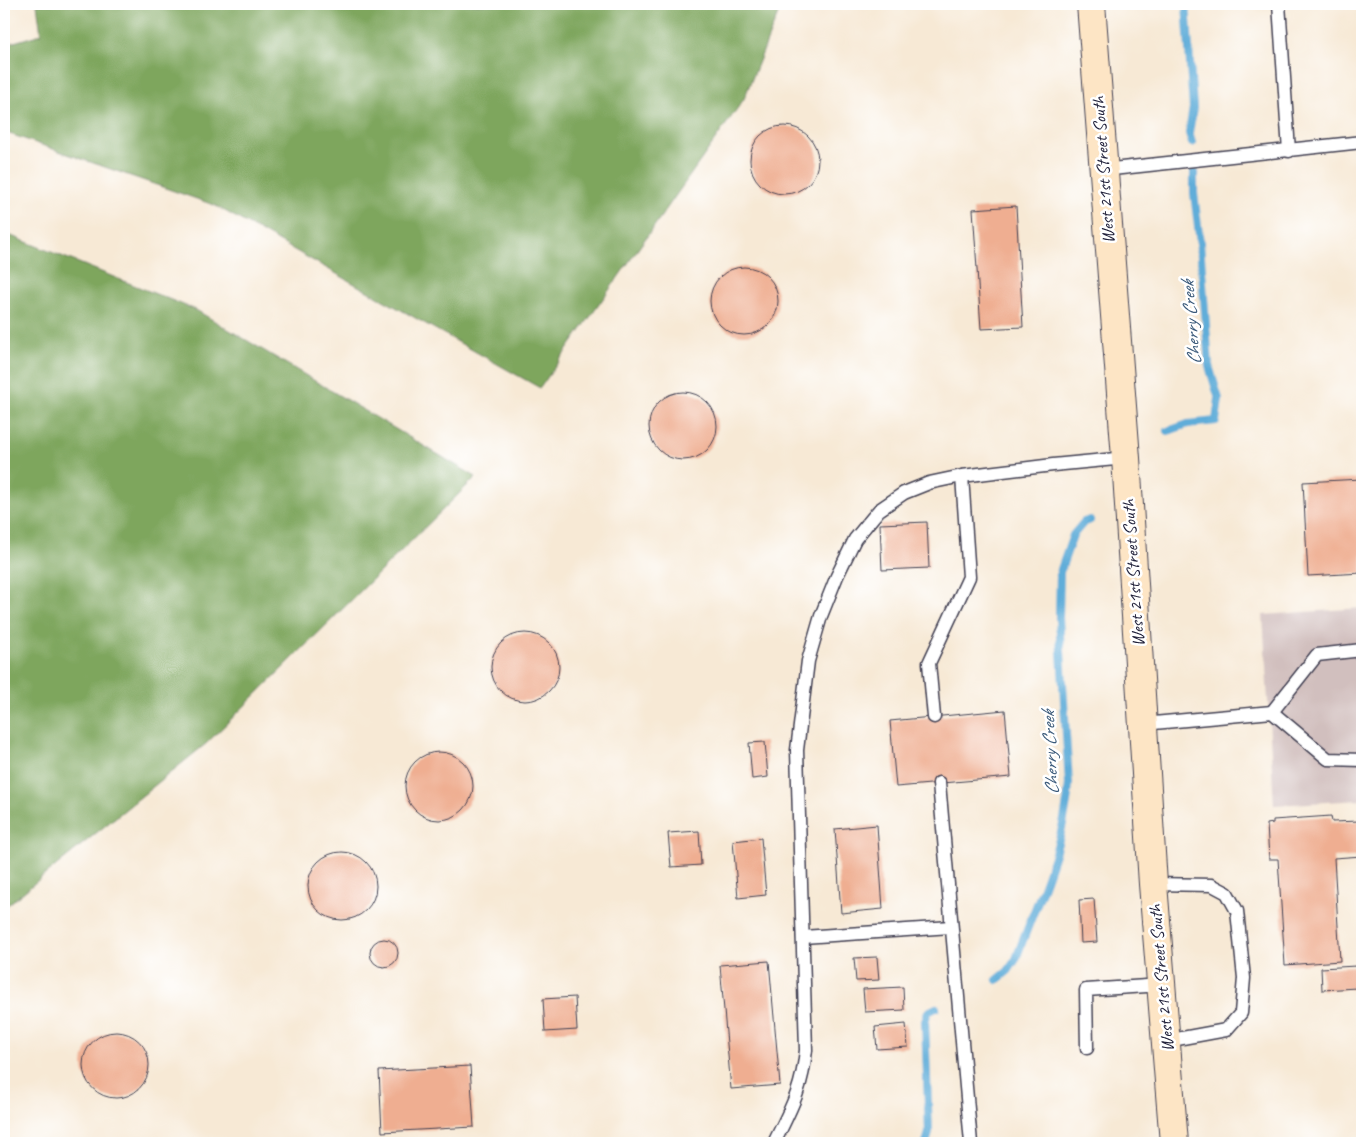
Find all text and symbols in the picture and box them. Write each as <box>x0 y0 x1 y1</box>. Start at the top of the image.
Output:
street label: West 21st Street South <box>1087 94 1119 244</box>
water label: Cherry Creek <box>1175 276 1207 366</box>
street label: West 21st Street South <box>1117 497 1149 647</box>
water label: Cherry Creek <box>1036 706 1064 795</box>
street label: West 21st Street South <box>1143 902 1178 1052</box>

